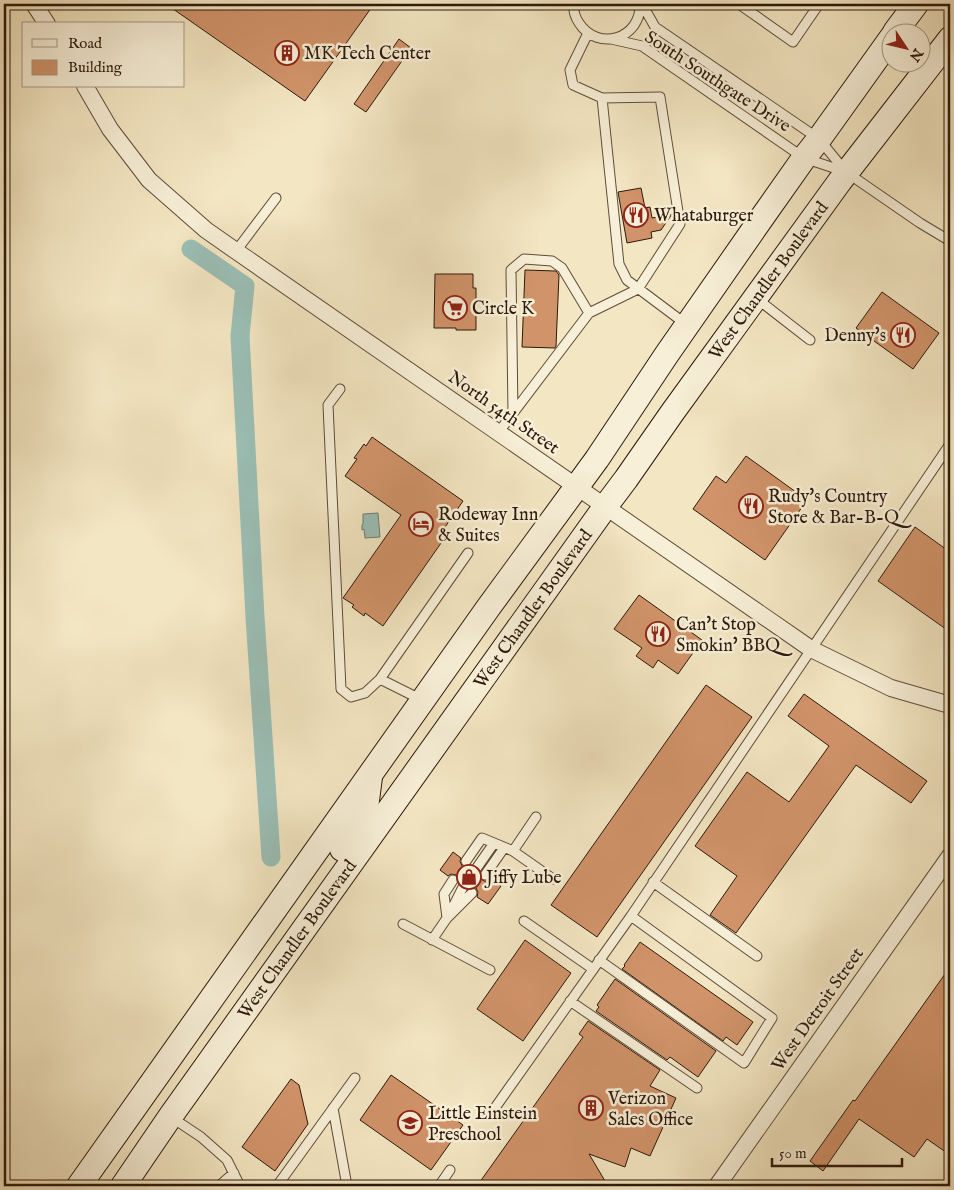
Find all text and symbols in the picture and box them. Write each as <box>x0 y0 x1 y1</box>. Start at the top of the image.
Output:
legend <box>22 22 185 88</box>
north arrow <box>882 22 932 72</box>
street label: South Southgate Drive <box>640 26 795 138</box>
text: Road <box>68 34 103 53</box>
building icon: MK Tech Center <box>274 40 300 66</box>
place label: MK Tech Center <box>304 43 431 66</box>
text: N <box>905 44 927 65</box>
text: Building <box>68 58 123 77</box>
street label: West Chandler Boulevard <box>704 197 835 365</box>
restaurant icon: Whataburger <box>623 202 649 228</box>
place label: Whataburger <box>654 205 754 228</box>
supermarket icon: Circle K <box>442 295 468 321</box>
place label: Circle K <box>472 298 535 321</box>
restaurant icon: Denny's <box>890 322 916 348</box>
place label: Denny's <box>824 325 886 348</box>
street label: North 54th Street <box>443 366 563 460</box>
place label: Rudy's Country Store & Bar-B-Q <box>768 486 912 530</box>
restaurant icon: Rudy's Country Store & Bar-B-Q <box>738 493 764 519</box>
place label: Rodeway Inn & Suites <box>438 504 539 548</box>
hotel icon: Rodeway Inn & Suites <box>408 511 434 537</box>
street label: West Chandler Boulevard <box>469 525 599 693</box>
place label: Can't Stop Smokin' BBQ <box>676 614 793 658</box>
restaurant icon: Can't Stop Smokin' BBQ <box>645 621 671 647</box>
street label: West Chandler Boulevard <box>234 856 363 1024</box>
shop icon: Jiffy Lube <box>456 864 482 890</box>
place label: Jiffy Lube <box>484 867 562 890</box>
street label: West Detroit Street <box>767 944 869 1076</box>
place label: Verizon Sales Office <box>607 1088 693 1132</box>
building icon: Verizon Sales Office <box>578 1095 604 1121</box>
place label: Little Einstein Preschool <box>428 1103 537 1147</box>
school or university icon: Little Einstein Preschool <box>397 1110 423 1136</box>
scale bar <box>772 1135 902 1167</box>
text: 50 m <box>779 1144 807 1163</box>

